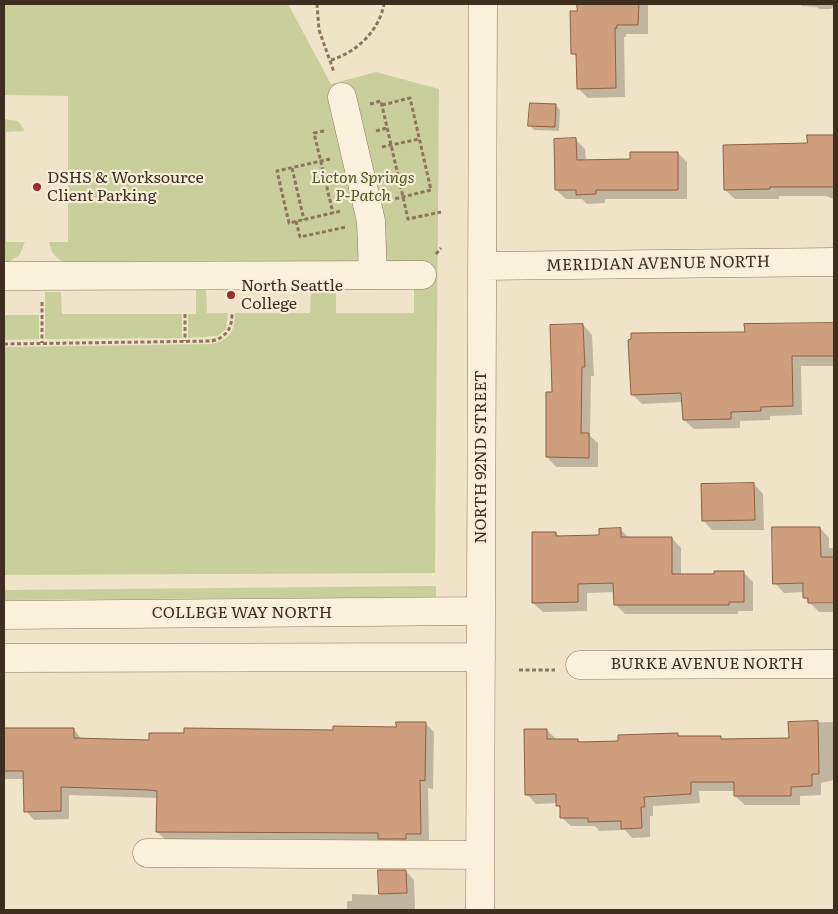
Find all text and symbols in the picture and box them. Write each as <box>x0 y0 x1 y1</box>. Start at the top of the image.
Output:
place label: DSHS & Worksource Client Parking <box>47 168 204 206</box>
park label: Licton Springs P-Patch <box>311 168 415 206</box>
marker: DSHS & Worksource Client Parking <box>31 181 43 193</box>
street label: MERIDIAN AVENUE NORTH <box>546 252 770 276</box>
place label: North Seattle College <box>241 276 343 314</box>
marker: North Seattle College <box>225 289 237 301</box>
street label: NORTH 92ND STREET <box>471 370 491 544</box>
street label: COLLEGE WAY NORTH <box>152 603 332 623</box>
street label: BURKE AVENUE NORTH <box>610 654 804 674</box>

